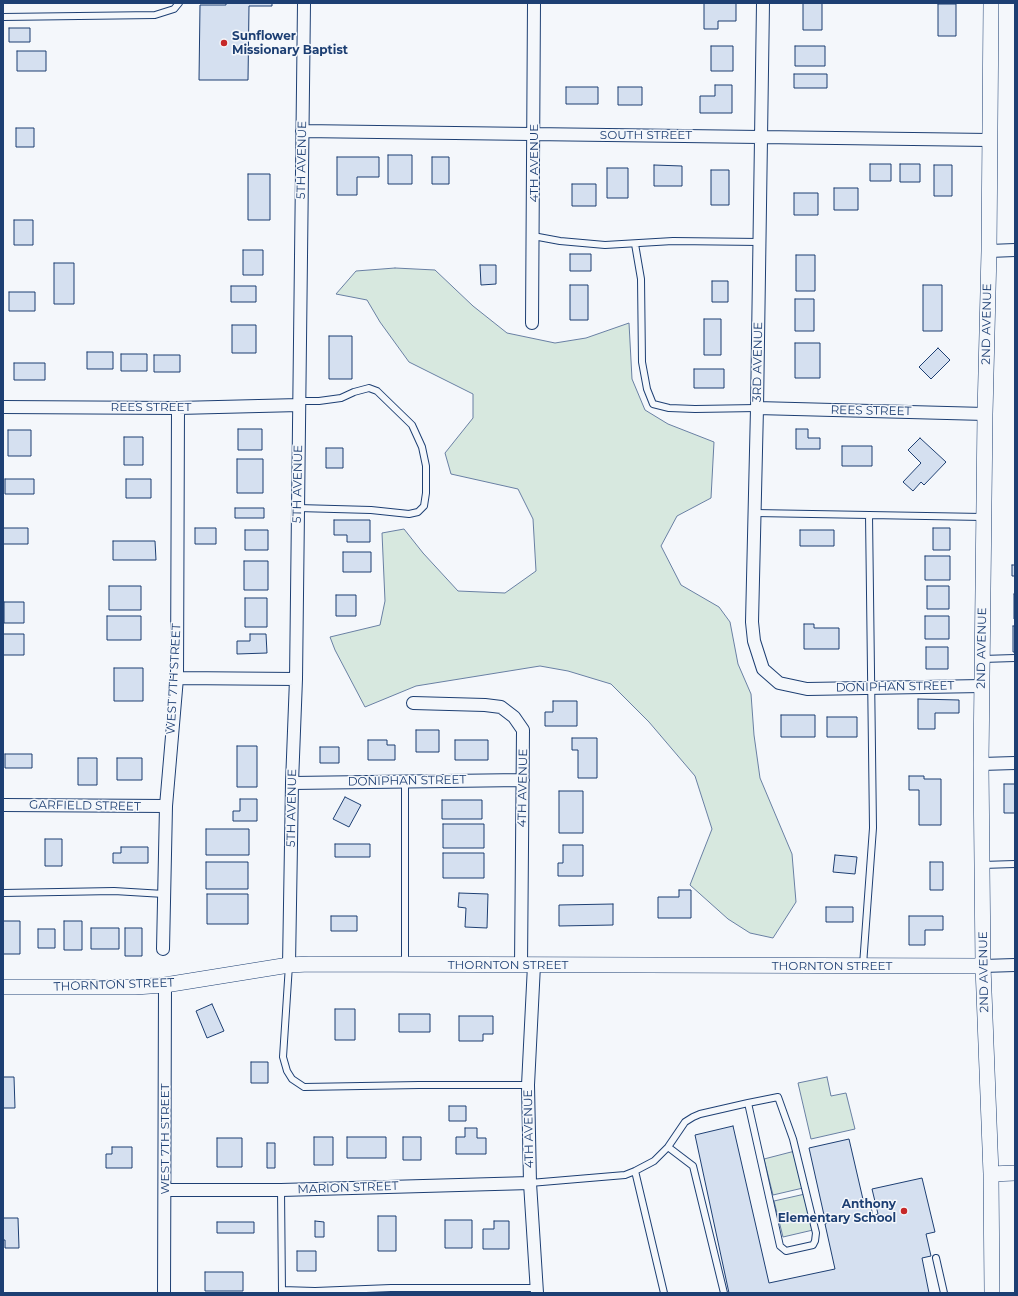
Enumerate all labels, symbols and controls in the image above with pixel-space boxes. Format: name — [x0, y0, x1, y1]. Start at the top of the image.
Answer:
place label: Sunflower Missionary Baptist — [232, 29, 348, 57]
marker: Sunflower Missionary Baptist — [219, 38, 229, 48]
street label: 5TH AVENUE — [294, 121, 310, 199]
street label: 4TH AVENUE — [527, 124, 541, 202]
street label: SOUTH STREET — [600, 128, 692, 142]
street label: 2ND AVENUE — [979, 283, 995, 365]
street label: 3RD AVENUE — [750, 322, 766, 402]
street label: REES STREET — [110, 400, 192, 414]
street label: REES STREET — [830, 403, 912, 419]
street label: 5TH AVENUE — [290, 445, 306, 523]
street label: 2ND AVENUE — [974, 607, 990, 689]
street label: WEST 7TH STREET — [164, 623, 184, 735]
street label: DONIPHAN STREET — [835, 679, 955, 695]
street label: 4TH AVENUE — [515, 748, 531, 828]
street label: 5TH AVENUE — [284, 769, 300, 847]
street label: DONIPHAN STREET — [347, 773, 467, 789]
street label: GARFIELD STREET — [29, 798, 141, 814]
street label: 2ND AVENUE — [976, 931, 992, 1013]
street label: THORNTON STREET — [448, 958, 568, 972]
street label: THORNTON STREET — [772, 959, 892, 973]
street label: THORNTON STREET — [53, 976, 175, 994]
street label: WEST 7TH STREET — [158, 1083, 172, 1195]
street label: 4TH AVENUE — [521, 1089, 537, 1169]
street label: MARION STREET — [297, 1179, 399, 1197]
place label: Anthony Elementary School — [778, 1197, 896, 1225]
marker: Anthony Elementary School — [899, 1206, 909, 1216]

